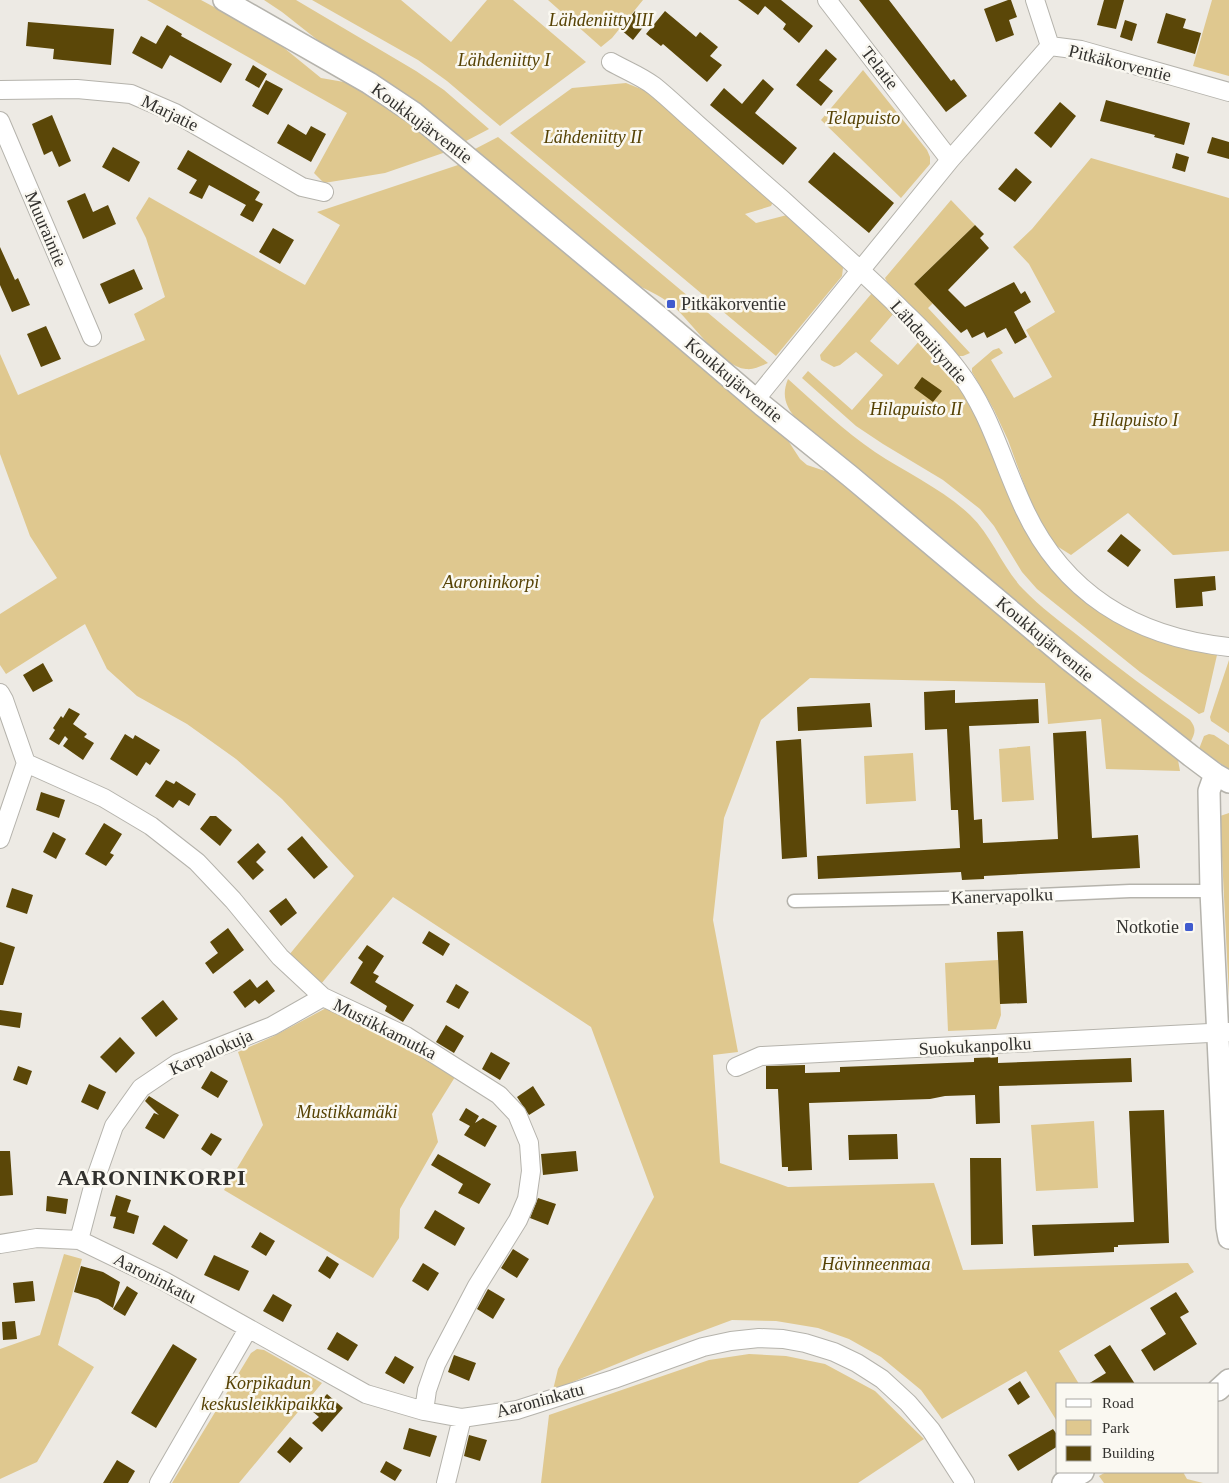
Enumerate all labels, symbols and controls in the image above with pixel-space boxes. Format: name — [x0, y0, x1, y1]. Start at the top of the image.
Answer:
park label: Lähdeniitty III — [548, 10, 654, 30]
street label: Pitkäkorventie — [1067, 41, 1173, 85]
street label: Telatie — [857, 43, 903, 93]
park label: Lähdeniitty I — [457, 50, 551, 70]
street label: Koukkujärventie — [368, 79, 476, 167]
street label: Marjatie — [138, 91, 202, 135]
park label: Telapuisto — [826, 108, 900, 128]
park label: Lähdeniitty II — [543, 127, 643, 147]
street label: Muuraintie — [21, 188, 71, 270]
place label: Pitkäkorventie — [681, 294, 786, 314]
street label: Lähdeniityntie — [886, 296, 972, 388]
marker: Pitkäkorventie — [665, 298, 677, 310]
street label: Koukkujärventie — [681, 333, 787, 427]
park label: Hilapuisto II — [869, 399, 963, 419]
park label: Hilapuisto I — [1091, 410, 1179, 430]
park label: Aaroninkorpi — [442, 572, 539, 592]
street label: Koukkujärventie — [992, 592, 1098, 686]
street label: Kanervapolku — [951, 884, 1053, 908]
place label: Notkotie — [1116, 917, 1179, 937]
marker: Notkotie — [1183, 921, 1195, 933]
street label: Mustikkamutka — [330, 994, 440, 1064]
street label: Karpalokuja — [166, 1025, 256, 1079]
street label: Suokukanpolku — [918, 1033, 1032, 1059]
park label: Mustikkamäki — [296, 1102, 397, 1122]
district label: AARONINKORPI — [57, 1165, 247, 1190]
street label: Aaroninkatu — [110, 1249, 200, 1307]
park label: Hävinneenmaa — [821, 1254, 930, 1274]
park label: Korpikadun keskusleikkipaikka — [201, 1373, 335, 1414]
street label: Aaroninkatu — [494, 1379, 586, 1421]
legend — [1056, 1383, 1219, 1473]
text: Road — [1102, 1395, 1134, 1411]
text: Park — [1102, 1420, 1130, 1436]
text: Building — [1102, 1445, 1155, 1461]

